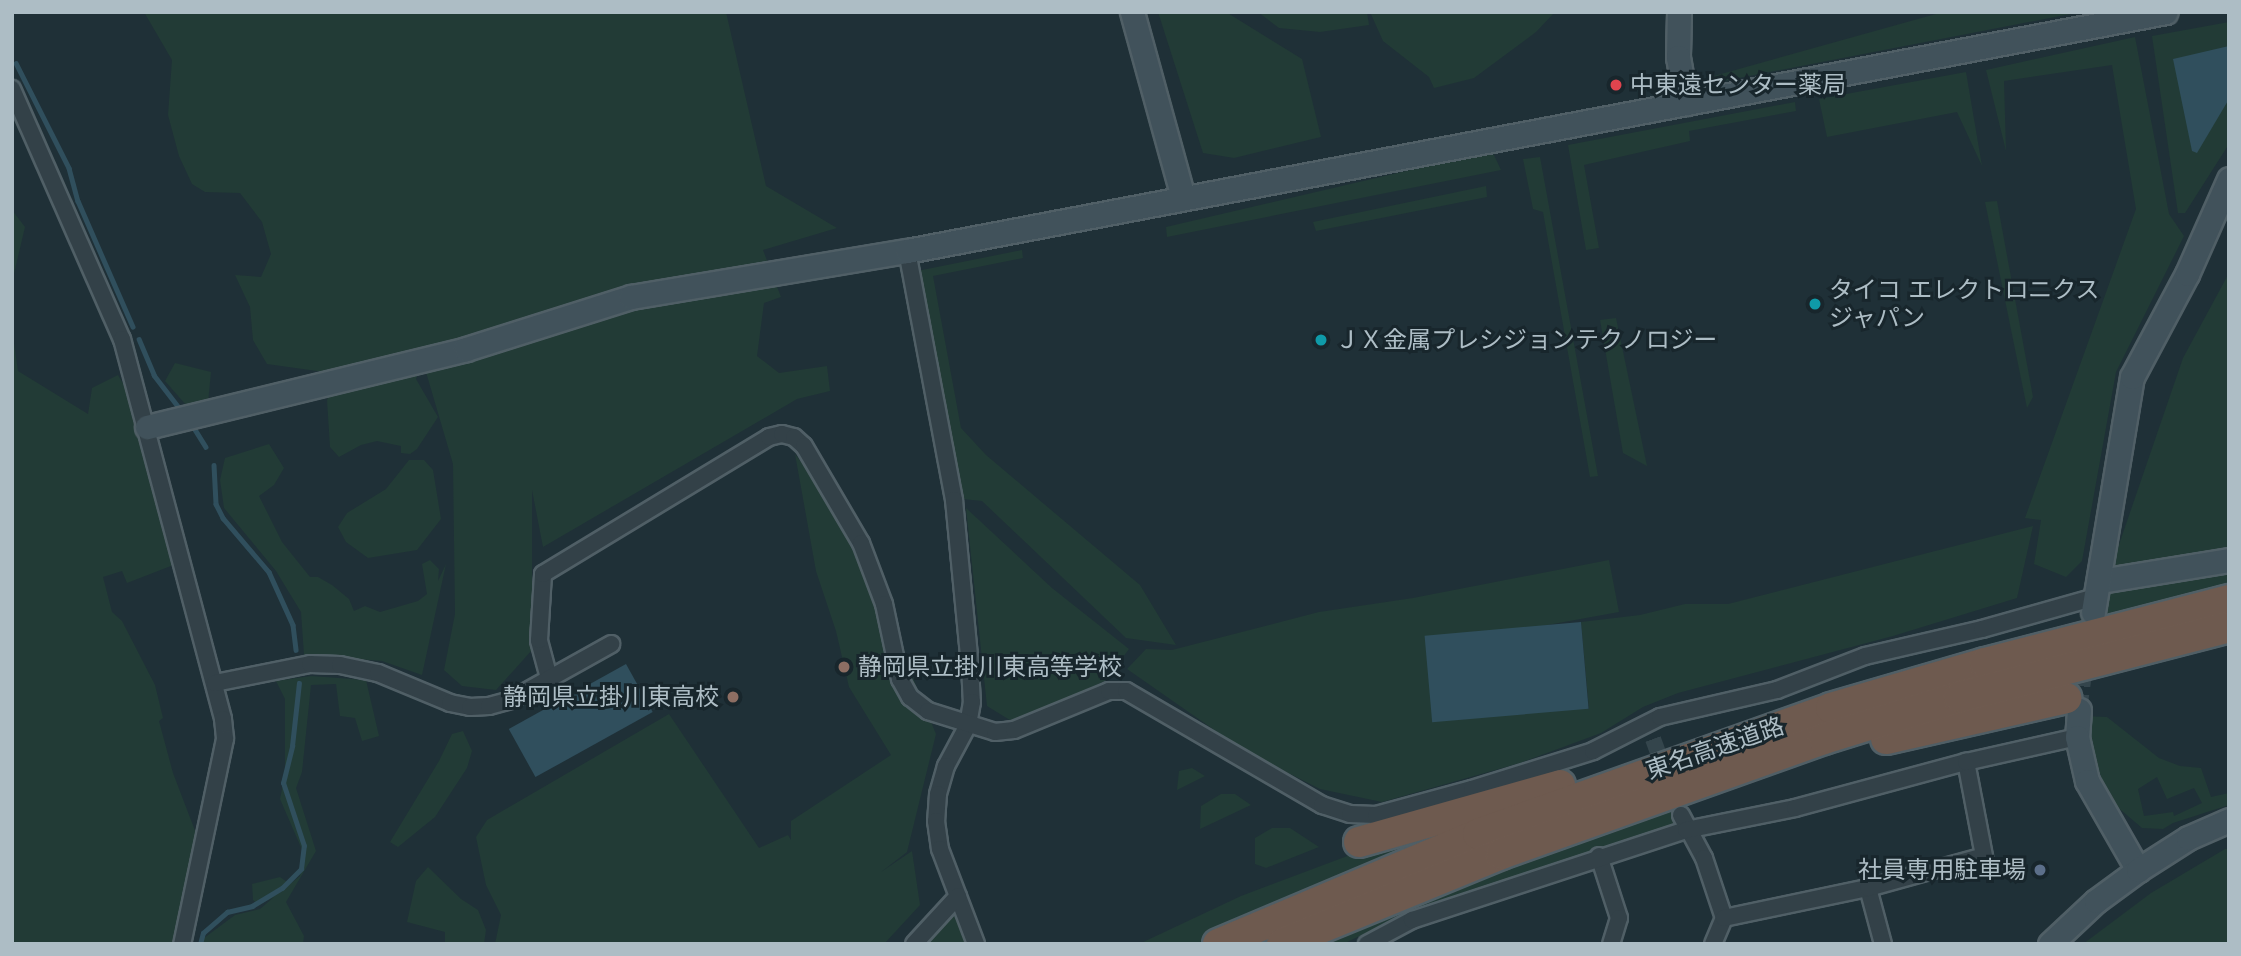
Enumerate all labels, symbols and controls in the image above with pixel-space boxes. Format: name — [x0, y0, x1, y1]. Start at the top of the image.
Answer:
place label: 中東遠センター薬局 — [1630, 71, 1846, 99]
marker: 中東遠センター薬局 — [1608, 77, 1624, 93]
place label: タイコ エレクトロニクス ジャパン — [1829, 276, 2100, 332]
marker: タイコ エレクトロニクス ジャパン — [1807, 296, 1823, 312]
place label: ＪＸ金属プレシジョンテクノロジー — [1335, 326, 1719, 354]
marker: ＪＸ金属プレシジョンテクノロジー — [1313, 332, 1329, 348]
place label: 静岡県立掛川東高等学校 — [858, 653, 1122, 681]
marker: 静岡県立掛川東高等学校 — [836, 659, 852, 675]
place label: 静岡県立掛川東高校 — [503, 683, 719, 711]
marker: 静岡県立掛川東高校 — [725, 689, 741, 705]
street label: 東名高速道路 — [1642, 711, 1788, 785]
place label: 社員専用駐車場 — [1858, 856, 2026, 884]
marker: 社員専用駐車場 — [2032, 862, 2048, 878]

